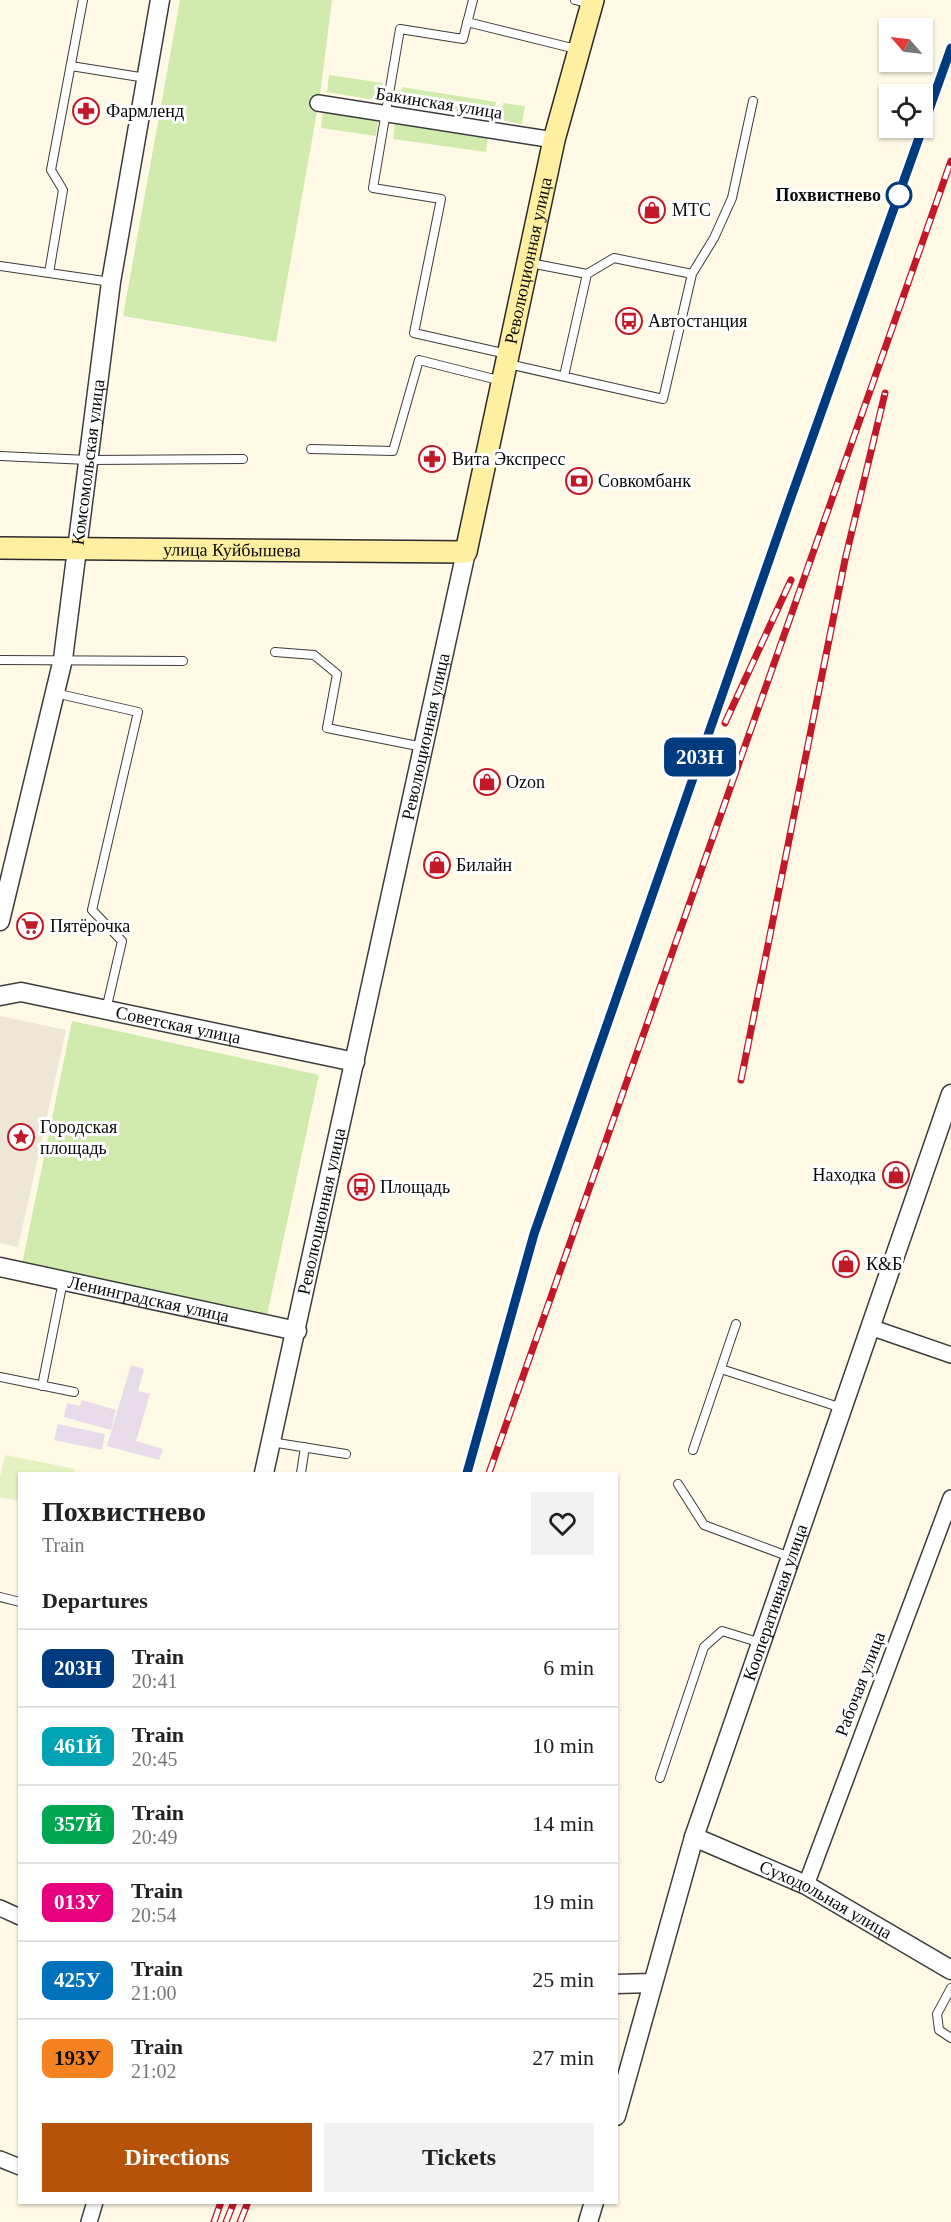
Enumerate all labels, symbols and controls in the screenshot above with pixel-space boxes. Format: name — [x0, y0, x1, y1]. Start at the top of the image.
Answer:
north arrow — [879, 18, 933, 72]
map controls — [879, 18, 933, 138]
street label: Бакинская улица — [374, 83, 504, 123]
button: locate — [879, 84, 933, 138]
pharmacy icon: Фармленд — [71, 96, 101, 126]
place label: Фармленд — [106, 101, 184, 121]
street label: Революционная улица — [501, 175, 556, 346]
marker: Похвистнево — [886, 182, 912, 208]
place label: Похвистнево — [776, 185, 881, 205]
shop icon: МТС — [637, 195, 667, 225]
place label: МТС — [672, 200, 711, 220]
bus stop icon: Автостанция — [614, 306, 644, 336]
place label: Автостанция — [648, 311, 747, 331]
street label: Комсомольская улица — [68, 378, 109, 546]
pharmacy icon: Вита Экспресс — [417, 444, 447, 474]
place label: Вита Экспресс — [452, 449, 565, 469]
bank icon: Совкомбанк — [564, 466, 594, 496]
place label: Совкомбанк — [598, 471, 691, 491]
street label: улица Куйбышева — [163, 539, 301, 561]
street label: Революционная улица — [398, 651, 454, 822]
line badge: 203Н — [658, 738, 742, 777]
text: 203Н — [676, 745, 724, 769]
shop icon: Ozon — [472, 767, 502, 797]
place label: Ozon — [506, 772, 545, 792]
shop icon: Билайн — [422, 850, 452, 880]
place label: Билайн — [456, 855, 513, 875]
supermarket icon: Пятёрочка — [15, 911, 45, 941]
place label: Пятёрочка — [50, 916, 130, 936]
street label: Советская улица — [114, 1002, 243, 1048]
place label: Городская площадь — [40, 1117, 117, 1158]
place icon: Городская площадь — [6, 1122, 36, 1152]
street label: Революционная улица — [293, 1126, 349, 1296]
shop icon: Находка — [881, 1160, 911, 1190]
place label: Находка — [813, 1165, 876, 1185]
bus stop icon: Площадь — [346, 1172, 376, 1202]
place label: Площадь — [380, 1177, 450, 1197]
shop icon: К&Б — [831, 1249, 861, 1279]
place label: К&Б — [866, 1254, 902, 1274]
street label: Ленинградская улица — [66, 1272, 231, 1326]
button: heart — [531, 1492, 594, 1555]
text: Похвистнево — [42, 1496, 206, 1527]
street label: Кооперативная улица — [739, 1521, 811, 1683]
text: Train — [42, 1534, 85, 1556]
text: Departures — [42, 1588, 148, 1613]
street label: Рабочая улица — [831, 1629, 889, 1739]
text: Train — [132, 1644, 184, 1669]
text: 6 min — [543, 1655, 594, 1680]
text: 203Н — [54, 1656, 102, 1680]
text: 20:41 — [132, 1670, 177, 1692]
text: Train — [132, 1722, 184, 1747]
text: 10 min — [532, 1733, 594, 1758]
text: 461Й — [54, 1734, 102, 1758]
text: 20:45 — [132, 1748, 177, 1770]
text: Train — [132, 1800, 184, 1825]
text: 14 min — [532, 1811, 594, 1836]
text: 357Й — [54, 1812, 102, 1836]
text: 20:49 — [132, 1826, 177, 1848]
street label: Суходольная улица — [757, 1856, 895, 1943]
text: Train — [131, 1878, 183, 1903]
text: 19 min — [532, 1889, 594, 1914]
text: 013У — [54, 1890, 101, 1914]
text: 20:54 — [131, 1904, 176, 1926]
text: Train — [131, 1956, 183, 1981]
text: 25 min — [532, 1967, 594, 1992]
text: 425У — [54, 1968, 101, 1992]
text: 21:00 — [131, 1982, 176, 2004]
text: Train — [131, 2034, 183, 2059]
text: 27 min — [532, 2045, 594, 2070]
text: 193У — [54, 2046, 101, 2070]
text: 21:02 — [131, 2060, 176, 2082]
button: Directions — [42, 2123, 312, 2192]
button: Tickets — [324, 2123, 594, 2192]

